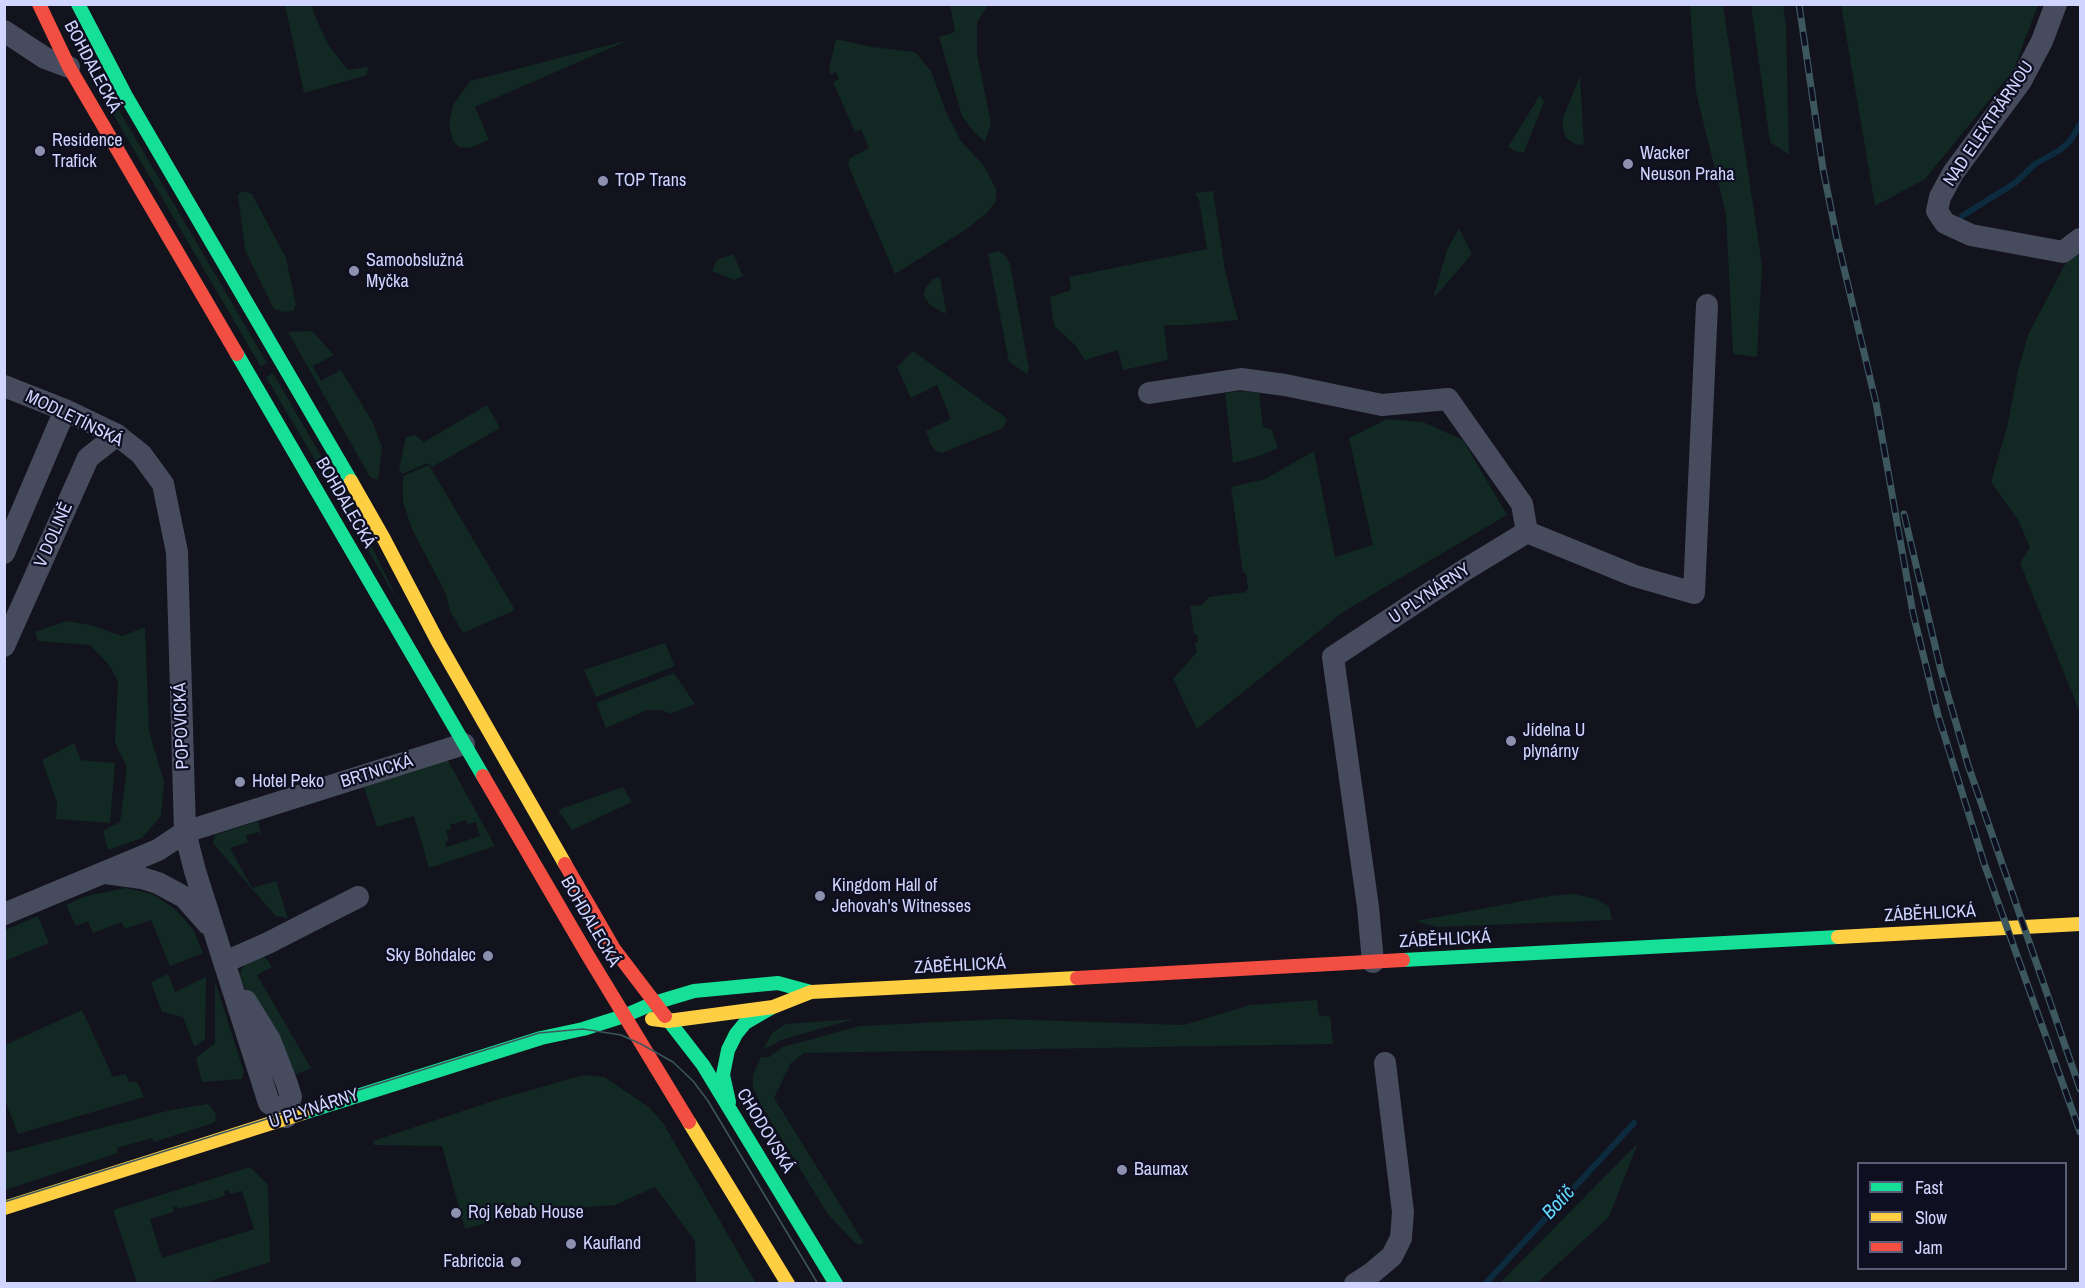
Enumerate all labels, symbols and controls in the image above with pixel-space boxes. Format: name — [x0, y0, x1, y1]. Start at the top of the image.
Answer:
street label: BOHDALECKÁ — [59, 17, 125, 117]
street label: NAD ELEKTRÁRNOU — [1939, 57, 2039, 191]
place label: Residence Trafick — [52, 130, 123, 172]
place label: Wacker Neuson Praha — [1640, 143, 1734, 186]
marker: Residence Trafick — [33, 144, 47, 158]
marker: Wacker Neuson Praha — [1621, 157, 1635, 171]
place label: TOP Trans — [615, 170, 686, 192]
marker: TOP Trans — [596, 174, 610, 188]
place label: Samoobslužná Myčka — [366, 250, 464, 292]
marker: Samoobslužná Myčka — [347, 264, 361, 278]
street label: MODLETÍNSKÁ — [22, 386, 126, 452]
street label: BOHDALECKÁ — [310, 454, 380, 552]
street label: V DOLINĚ — [30, 499, 78, 571]
street label: U PLYNÁRNY — [1385, 559, 1475, 629]
street label: POPOVICKÁ — [170, 682, 194, 770]
place label: Jídelna U plynárny — [1523, 720, 1585, 762]
marker: Jídelna U plynárny — [1504, 734, 1518, 748]
street label: BRTNICKÁ — [338, 751, 416, 793]
place label: Hotel Peko — [252, 771, 324, 793]
marker: Hotel Peko — [233, 775, 247, 789]
street label: BOHDALECKÁ — [555, 873, 625, 971]
place label: Kingdom Hall of Jehovah's Witnesses — [832, 875, 971, 918]
marker: Kingdom Hall of Jehovah's Witnesses — [813, 889, 827, 903]
street label: ZÁBĚHLICKÁ — [1884, 901, 1976, 927]
street label: ZÁBĚHLICKÁ — [1399, 927, 1491, 953]
place label: Sky Bohdalec — [386, 945, 476, 967]
marker: Sky Bohdalec — [481, 949, 495, 963]
street label: ZÁBĚHLICKÁ — [914, 953, 1006, 979]
street label: U PLYNÁRNY — [266, 1084, 362, 1134]
street label: CHODOVSKÁ — [731, 1085, 799, 1177]
place label: Baumax — [1134, 1159, 1188, 1181]
legend — [1857, 1162, 2067, 1270]
marker: Baumax — [1115, 1163, 1129, 1177]
text: Fast — [1915, 1175, 1943, 1200]
water label: Botič — [1537, 1181, 1581, 1225]
place label: Roj Kebab House — [468, 1202, 584, 1224]
text: Slow — [1915, 1205, 1947, 1230]
marker: Roj Kebab House — [449, 1206, 463, 1220]
place label: Kaufland — [583, 1233, 641, 1255]
text: Jam — [1915, 1235, 1943, 1260]
marker: Kaufland — [564, 1237, 578, 1251]
place label: Fabriccia — [443, 1251, 504, 1273]
marker: Fabriccia — [509, 1255, 523, 1269]

